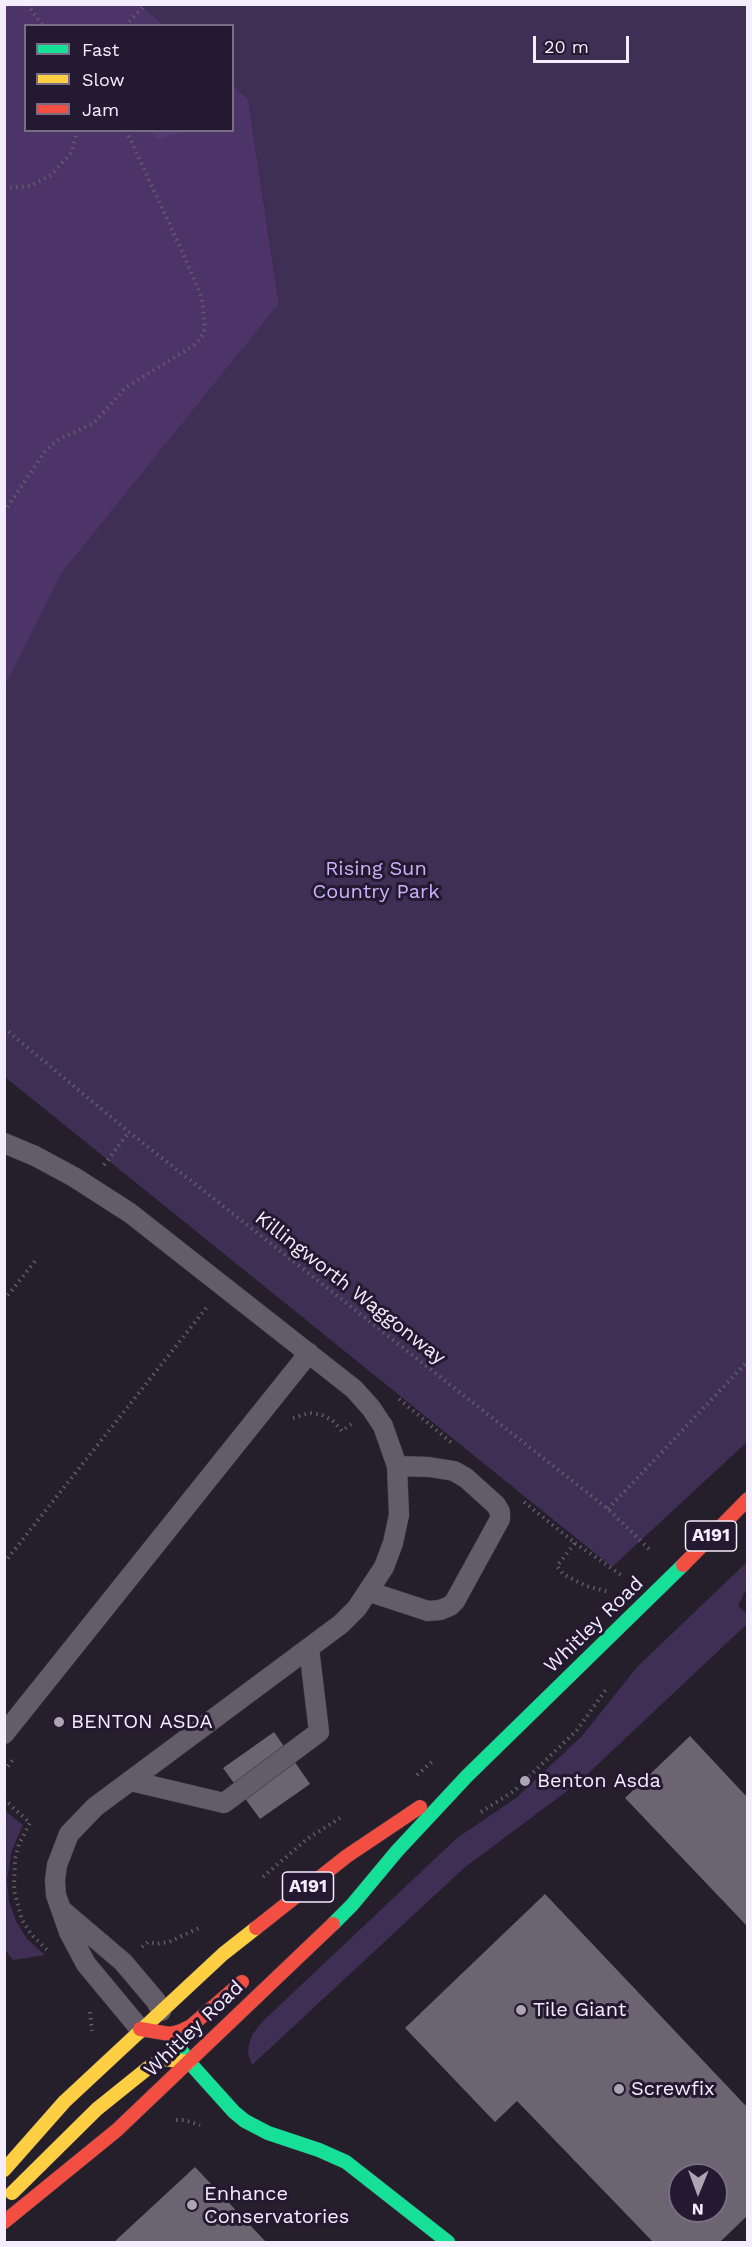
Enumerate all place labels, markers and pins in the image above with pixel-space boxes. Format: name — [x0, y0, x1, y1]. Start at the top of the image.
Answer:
place label: BENTON ASDA — [71, 1710, 213, 1734]
marker: BENTON ASDA — [52, 1715, 66, 1729]
place label: Benton Asda — [537, 1769, 661, 1793]
marker: Benton Asda — [518, 1774, 532, 1788]
place label: Tile Giant — [533, 1998, 626, 2022]
marker: Tile Giant — [514, 2003, 528, 2017]
place label: Screwfix — [631, 2077, 715, 2101]
marker: Screwfix — [612, 2082, 626, 2096]
place label: Enhance Conservatories — [204, 2182, 349, 2229]
marker: Enhance Conservatories — [185, 2198, 199, 2212]

